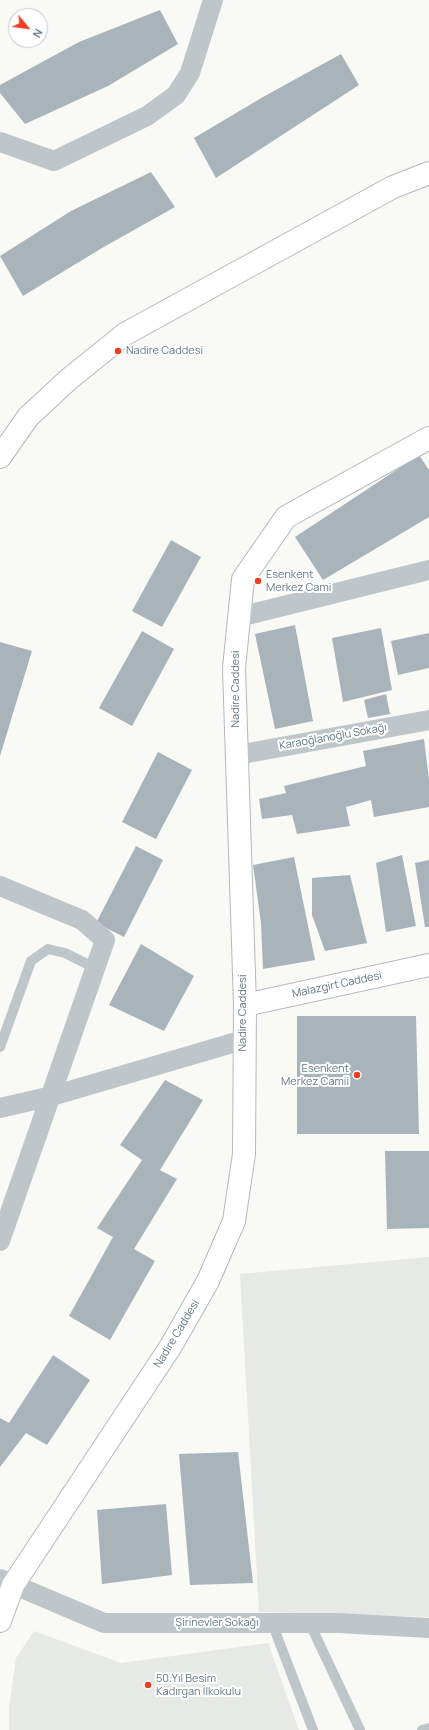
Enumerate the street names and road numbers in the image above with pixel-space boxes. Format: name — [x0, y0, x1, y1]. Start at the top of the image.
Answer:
street label: Nadire Caddesi — [229, 651, 243, 727]
street label: Karaoğlanoğlu Sokağı — [278, 721, 388, 753]
street label: Malazgirt Caddesi — [291, 969, 383, 1001]
street label: Nadire Caddesi — [236, 975, 250, 1051]
street label: Nadire Caddesi — [152, 1298, 202, 1370]
street label: Şirinevler Sokağı — [175, 1616, 259, 1630]

